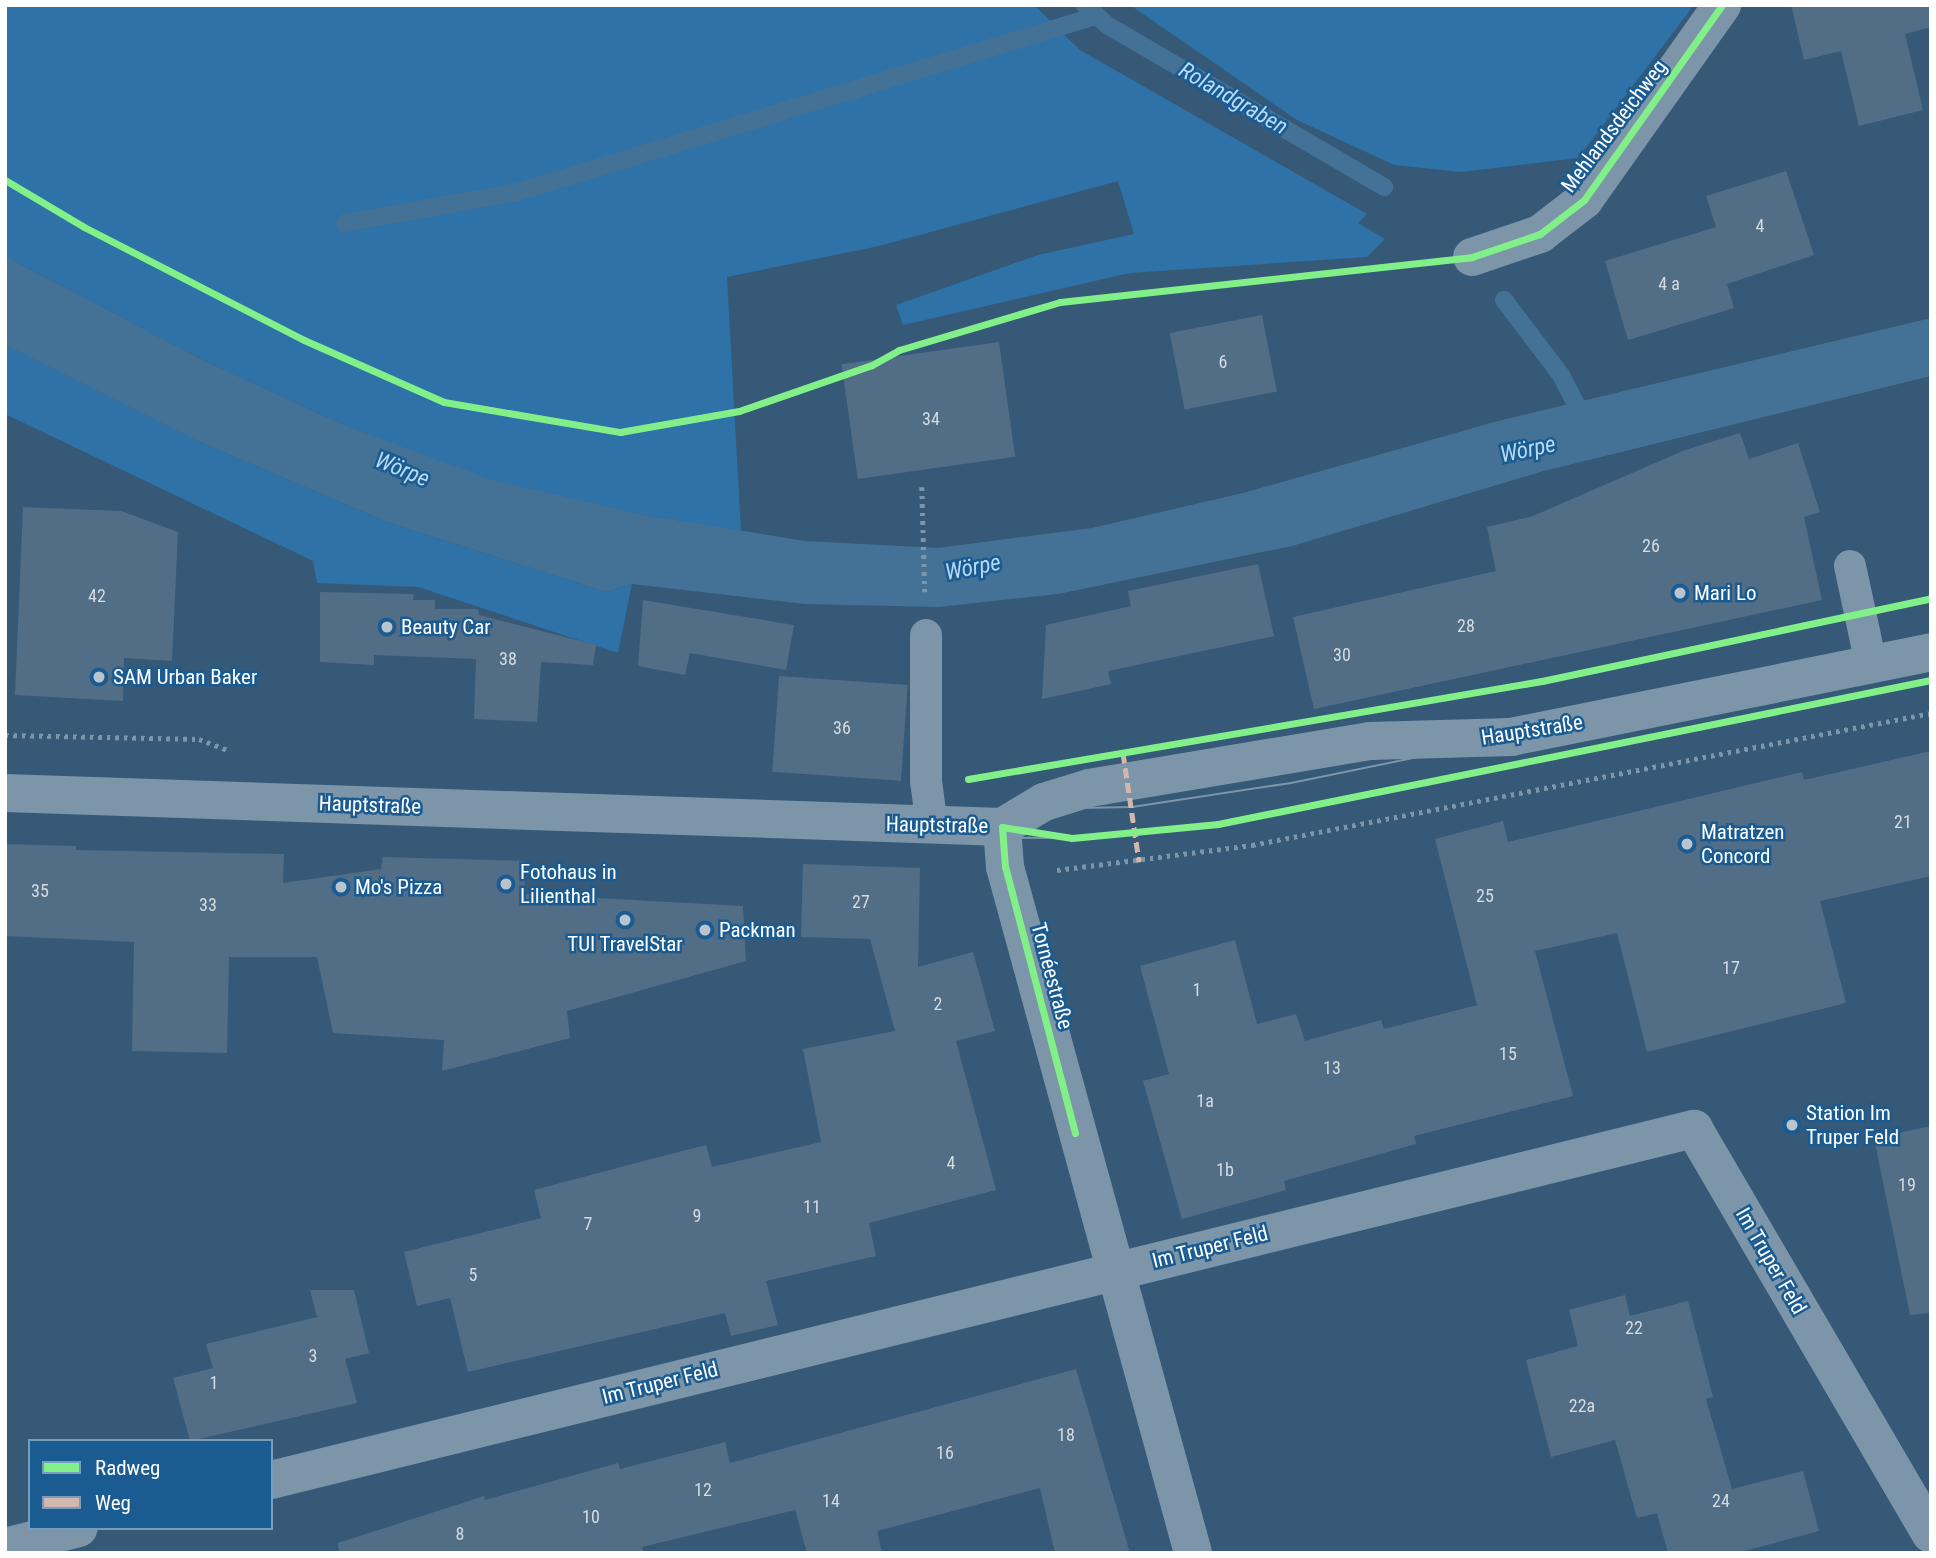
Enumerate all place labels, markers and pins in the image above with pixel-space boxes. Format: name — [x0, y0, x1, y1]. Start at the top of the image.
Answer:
place label: Mari Lo — [1694, 580, 1756, 606]
marker: Mari Lo — [1672, 585, 1688, 601]
place label: Beauty Car — [401, 614, 491, 640]
marker: Beauty Car — [379, 619, 395, 635]
place label: SAM Urban Baker — [113, 664, 257, 690]
marker: SAM Urban Baker — [91, 669, 107, 685]
place label: Matratzen Concord — [1701, 819, 1784, 869]
marker: Matratzen Concord — [1679, 836, 1695, 852]
place label: Fotohaus in Lilienthal — [520, 859, 617, 909]
place label: Mo's Pizza — [355, 874, 442, 900]
marker: Fotohaus in Lilienthal — [498, 876, 514, 892]
marker: Mo's Pizza — [333, 879, 349, 895]
marker: TUI TravelStar — [617, 912, 633, 928]
place label: Packman — [719, 917, 796, 943]
marker: Packman — [697, 922, 713, 938]
place label: TUI TravelStar — [567, 931, 683, 957]
place label: Station Im Truper Feld — [1806, 1100, 1899, 1150]
marker: Station Im Truper Feld — [1784, 1117, 1800, 1133]

